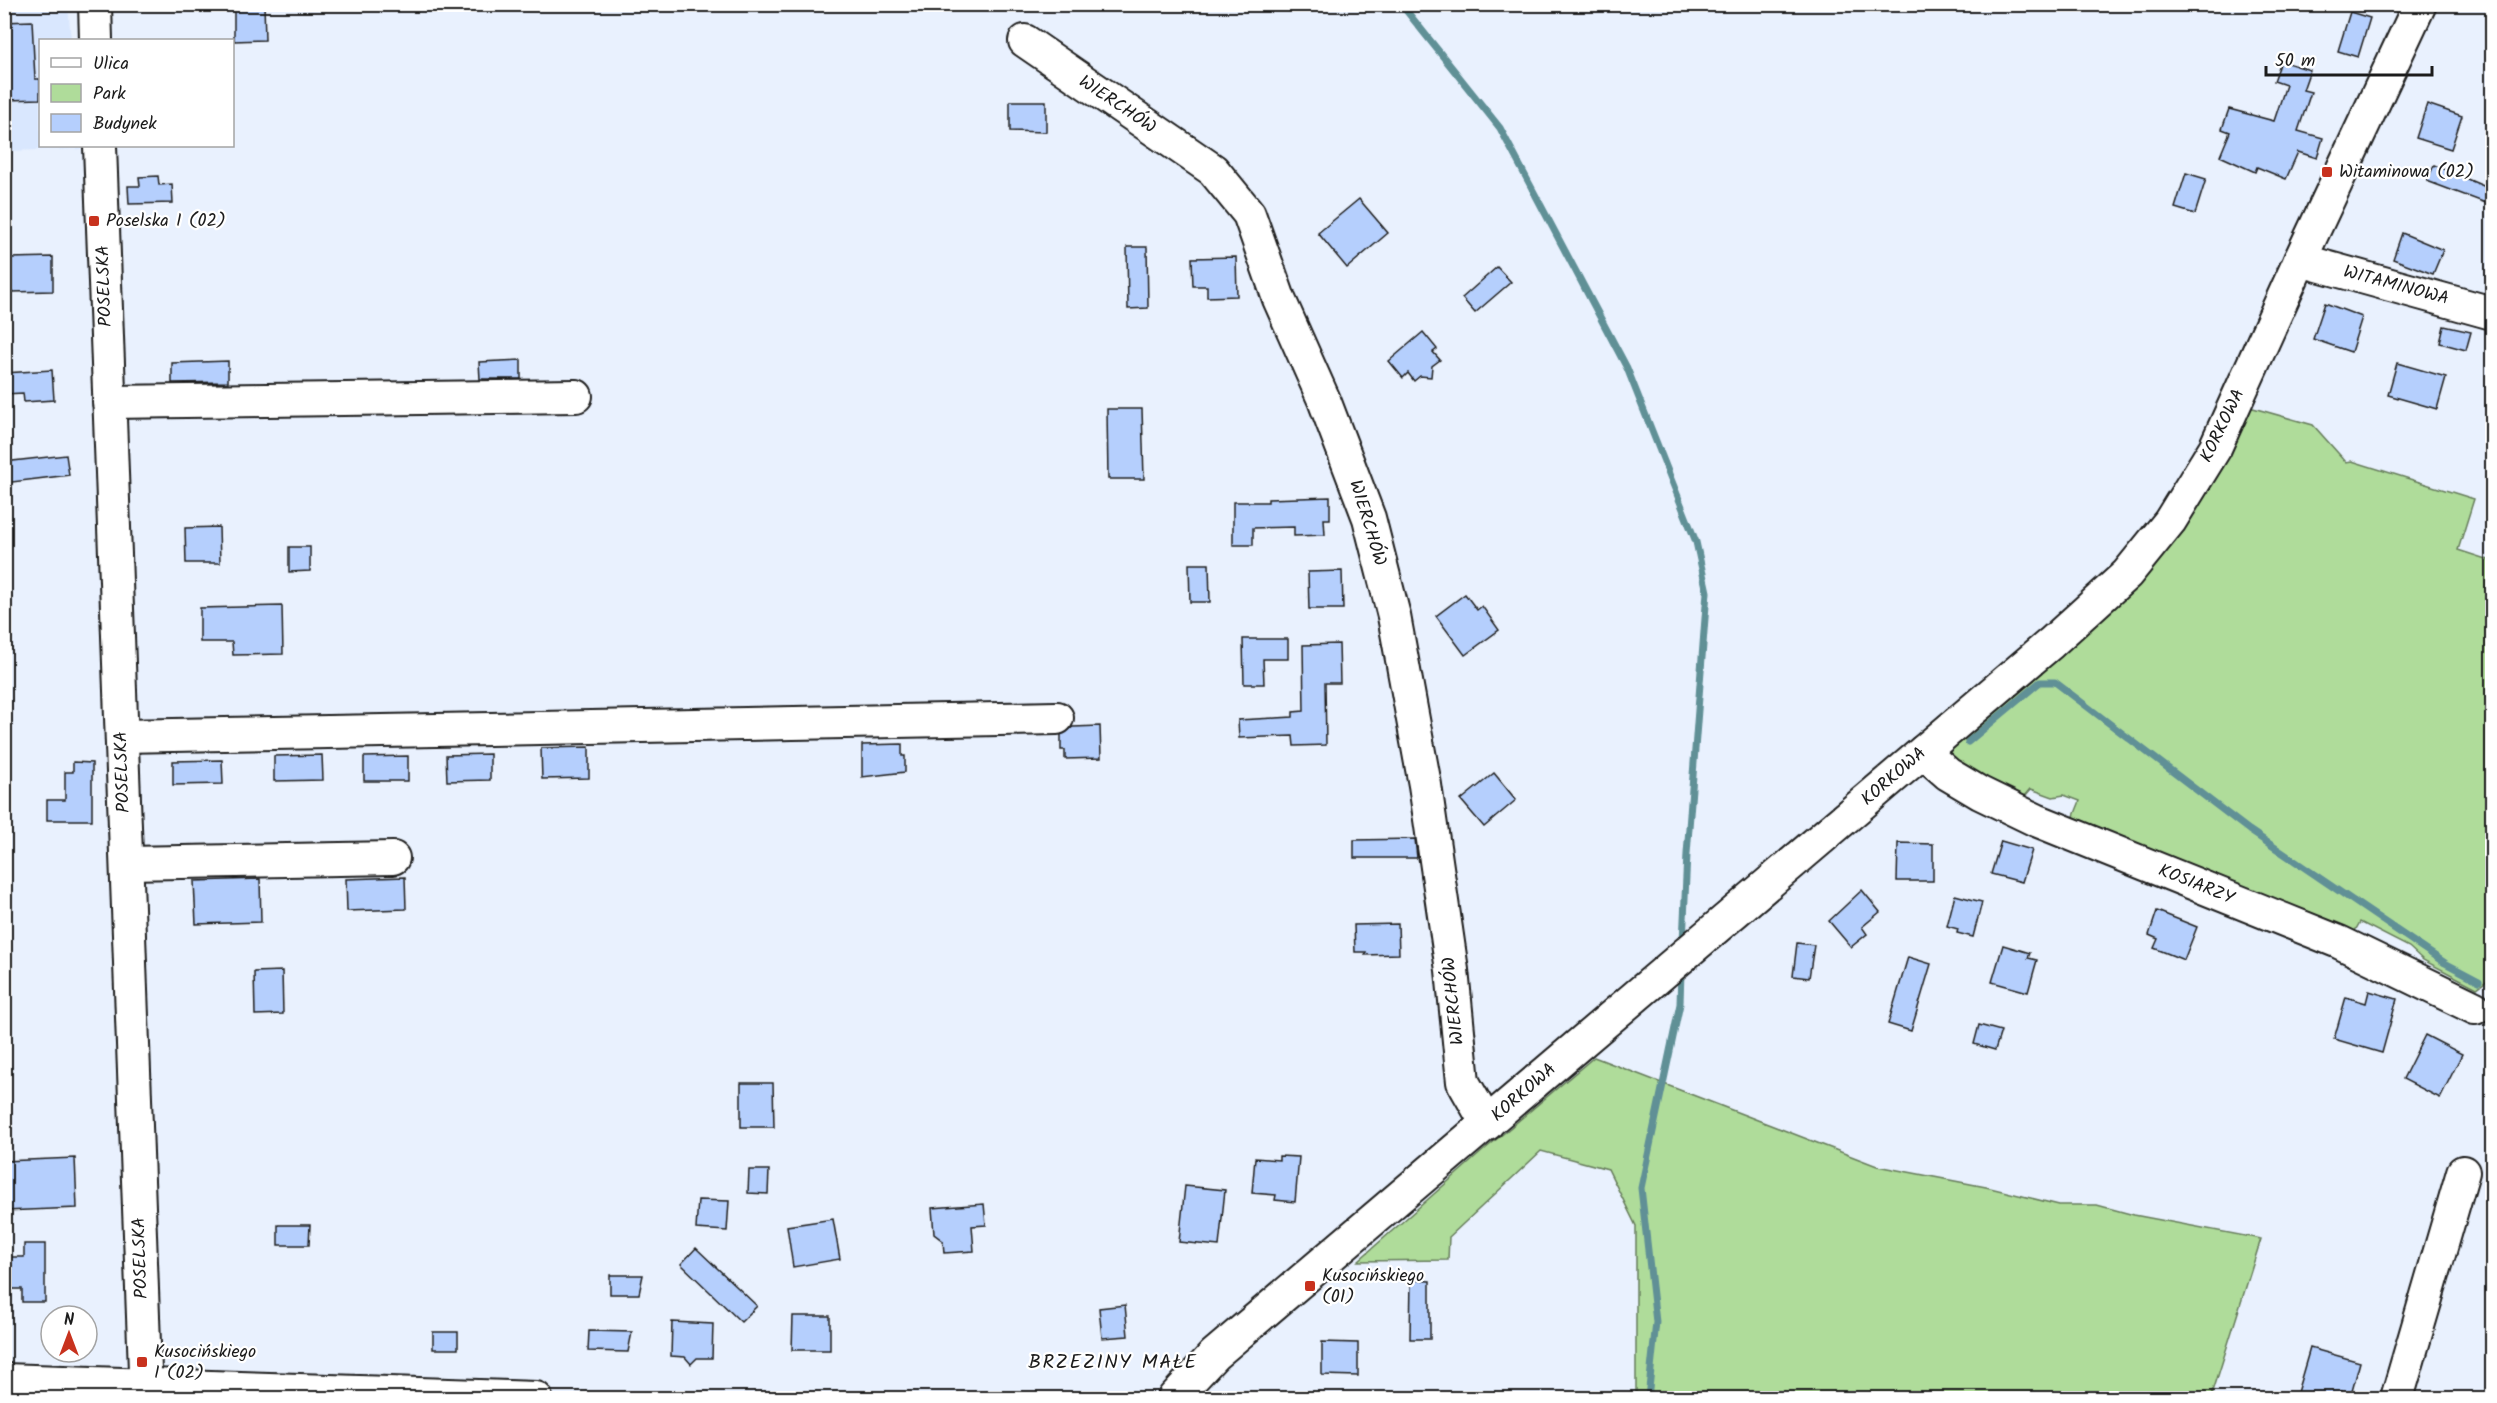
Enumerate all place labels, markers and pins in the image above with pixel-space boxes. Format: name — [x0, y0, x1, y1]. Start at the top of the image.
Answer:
place label: Witaminowa (02) — [2339, 158, 2474, 187]
marker: Witaminowa (02) — [2320, 165, 2334, 179]
place label: Poselska I (02) — [106, 207, 226, 236]
marker: Poselska I (02) — [87, 214, 101, 228]
place label: Kusocińskiego (01) — [1322, 1262, 1424, 1312]
marker: Kusocińskiego (01) — [1303, 1279, 1317, 1293]
place label: Kusocińskiego I (02) — [154, 1338, 256, 1388]
marker: Kusocińskiego I (02) — [135, 1355, 149, 1369]

